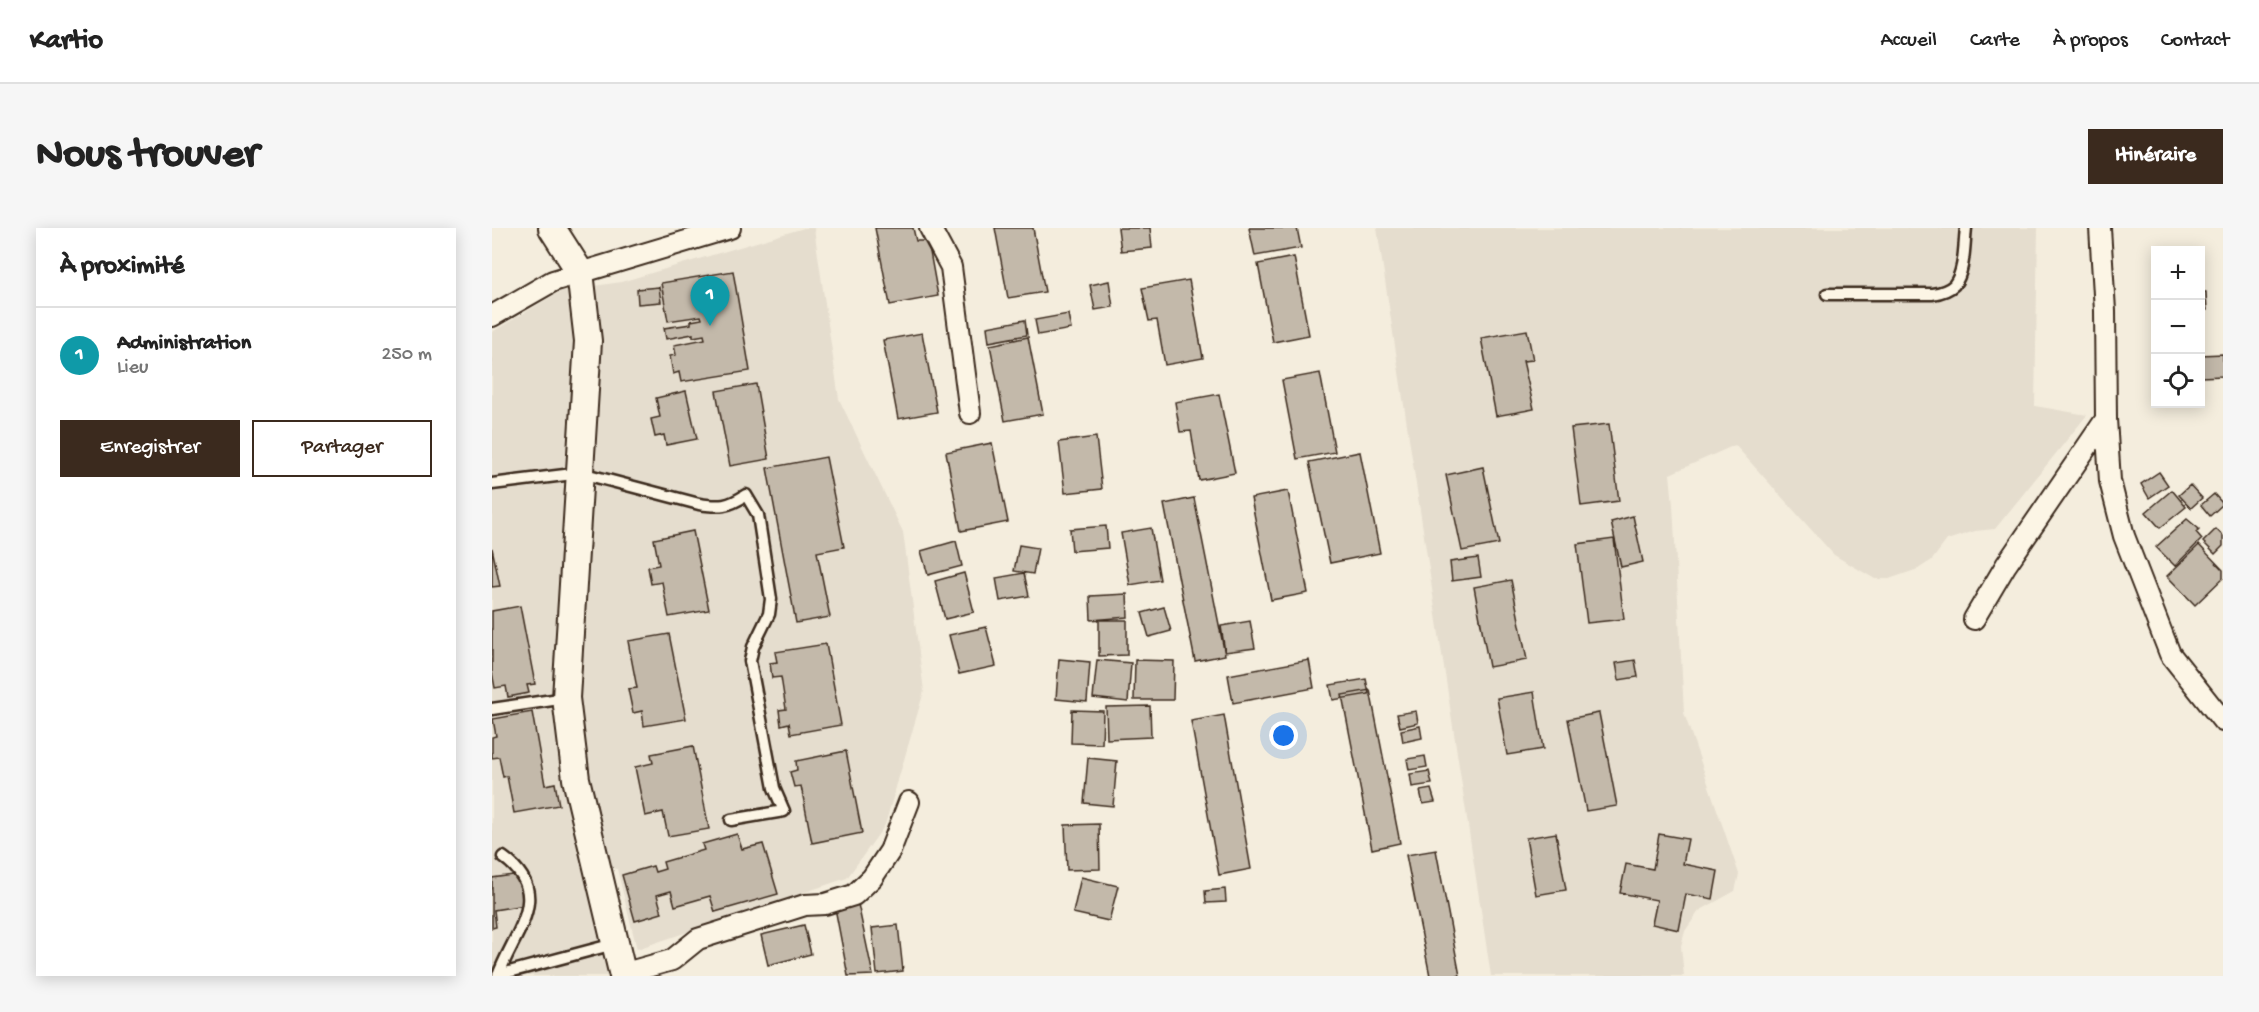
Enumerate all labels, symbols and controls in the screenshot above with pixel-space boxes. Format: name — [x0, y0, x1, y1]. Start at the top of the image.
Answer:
text: Kartio — [30, 25, 103, 58]
text: Accueil — [1880, 29, 1937, 54]
text: Carte — [1970, 29, 2020, 54]
text: À propos — [2053, 29, 2128, 54]
text: Contact — [2161, 29, 2229, 54]
button: Itinéraire — [2088, 129, 2223, 184]
text: Nous trouver — [36, 132, 259, 181]
map controls — [2151, 246, 2205, 408]
button: + — [2151, 246, 2205, 300]
text: À proximité — [60, 252, 184, 283]
pin: 1 — [690, 276, 730, 326]
button: − — [2151, 300, 2205, 354]
text: Administration — [117, 331, 251, 357]
text: 1 — [75, 344, 84, 367]
text: 250 m — [381, 344, 432, 367]
button: locate — [2151, 354, 2205, 408]
text: Lieu — [117, 357, 148, 380]
button: Enregistrer — [60, 420, 240, 477]
button: Partager — [252, 420, 432, 477]
your location — [1269, 721, 1298, 750]

